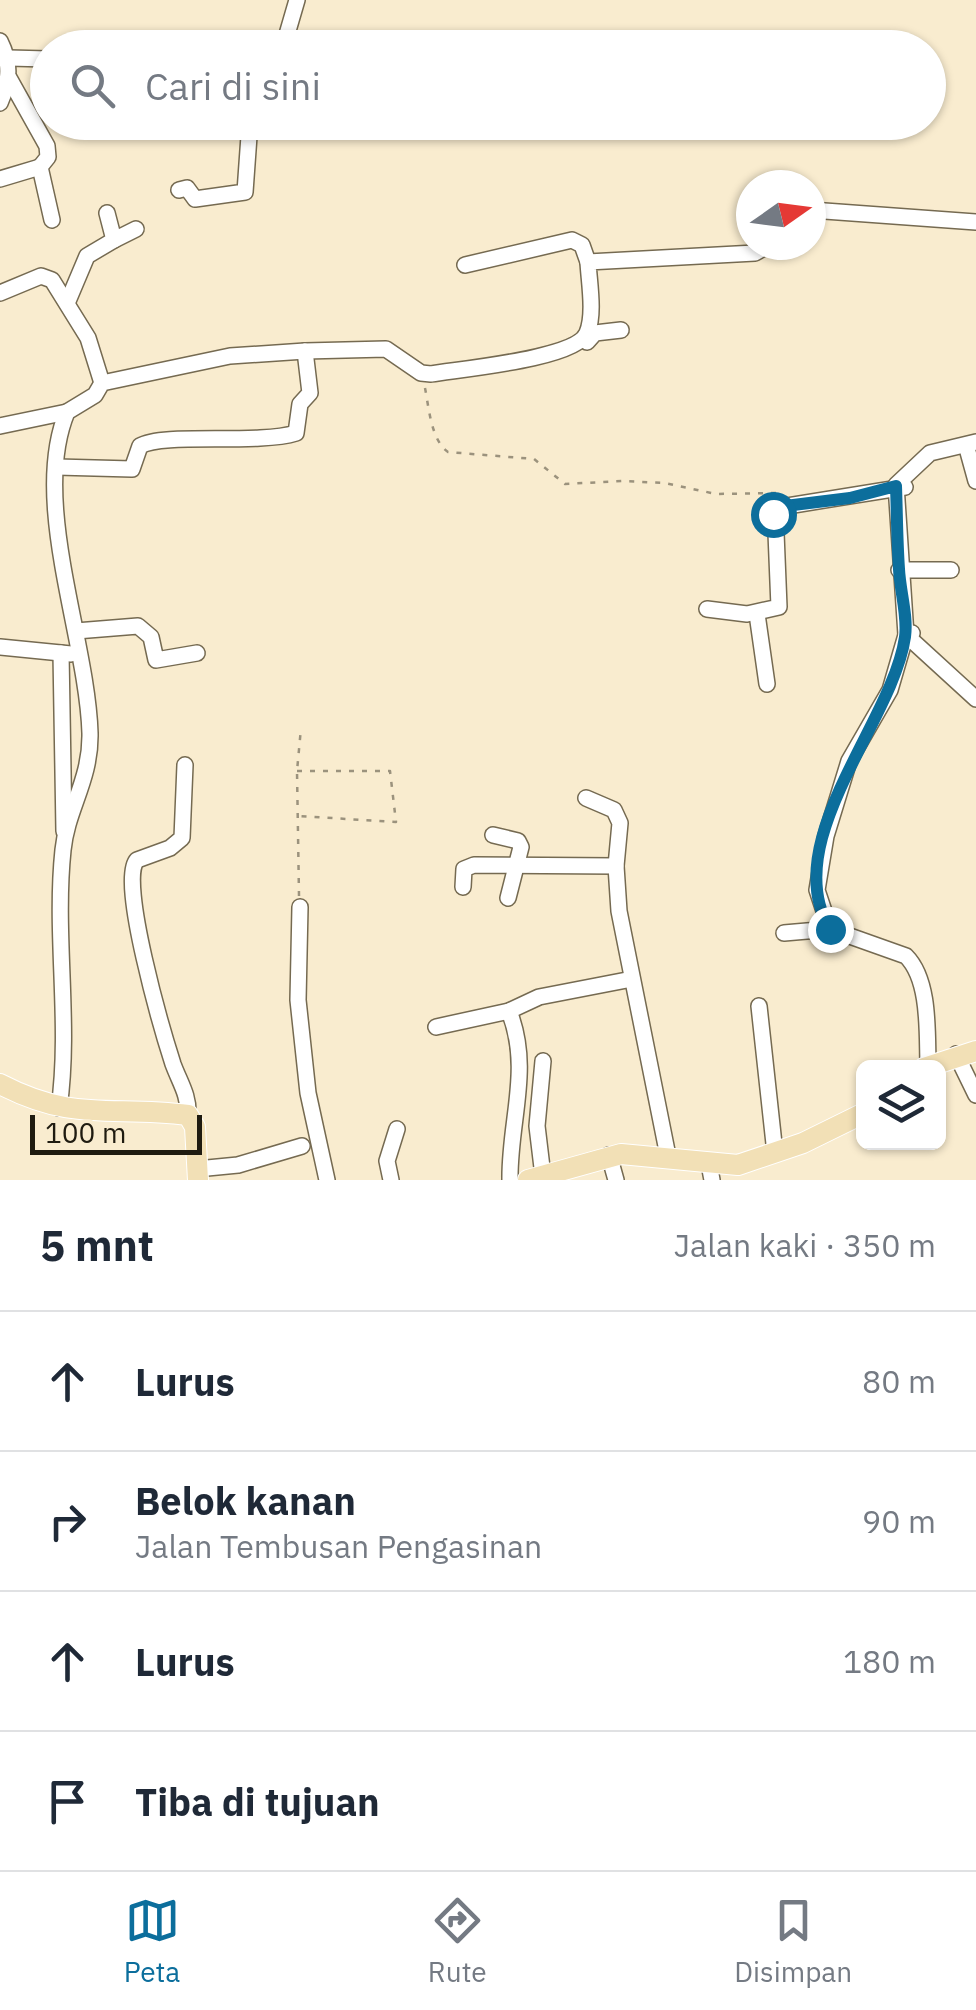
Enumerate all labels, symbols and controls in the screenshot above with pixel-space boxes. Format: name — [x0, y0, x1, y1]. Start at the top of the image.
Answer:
search box — [30, 30, 946, 140]
icon: search — [65, 58, 120, 113]
text: Cari di sini — [145, 61, 321, 110]
north arrow — [736, 170, 826, 260]
route start — [751, 492, 797, 538]
route end — [808, 907, 854, 953]
map controls — [856, 1060, 946, 1150]
button: layers — [856, 1060, 946, 1150]
scale bar — [30, 1110, 202, 1154]
text: 100 m — [45, 1114, 126, 1151]
text: 5 mnt — [40, 1218, 154, 1273]
text: Jalan kaki · 350 m — [674, 1224, 936, 1266]
icon: ahead — [40, 1354, 95, 1409]
text: Lurus — [135, 1357, 235, 1406]
text: 80 m — [862, 1360, 936, 1402]
text: Belok kanan — [135, 1476, 356, 1525]
icon: right — [40, 1494, 95, 1549]
text: 90 m — [862, 1500, 936, 1542]
text: Jalan Tembusan Pengasinan — [135, 1525, 542, 1567]
icon: ahead — [40, 1634, 95, 1689]
text: Lurus — [135, 1637, 235, 1686]
text: 180 m — [843, 1640, 936, 1682]
icon: arrive — [40, 1774, 95, 1829]
text: Tiba di tujuan — [135, 1777, 380, 1826]
tab: Peta — [124, 1893, 180, 1990]
tab: Rute — [428, 1893, 487, 1990]
tab: Disimpan — [734, 1893, 852, 1990]

